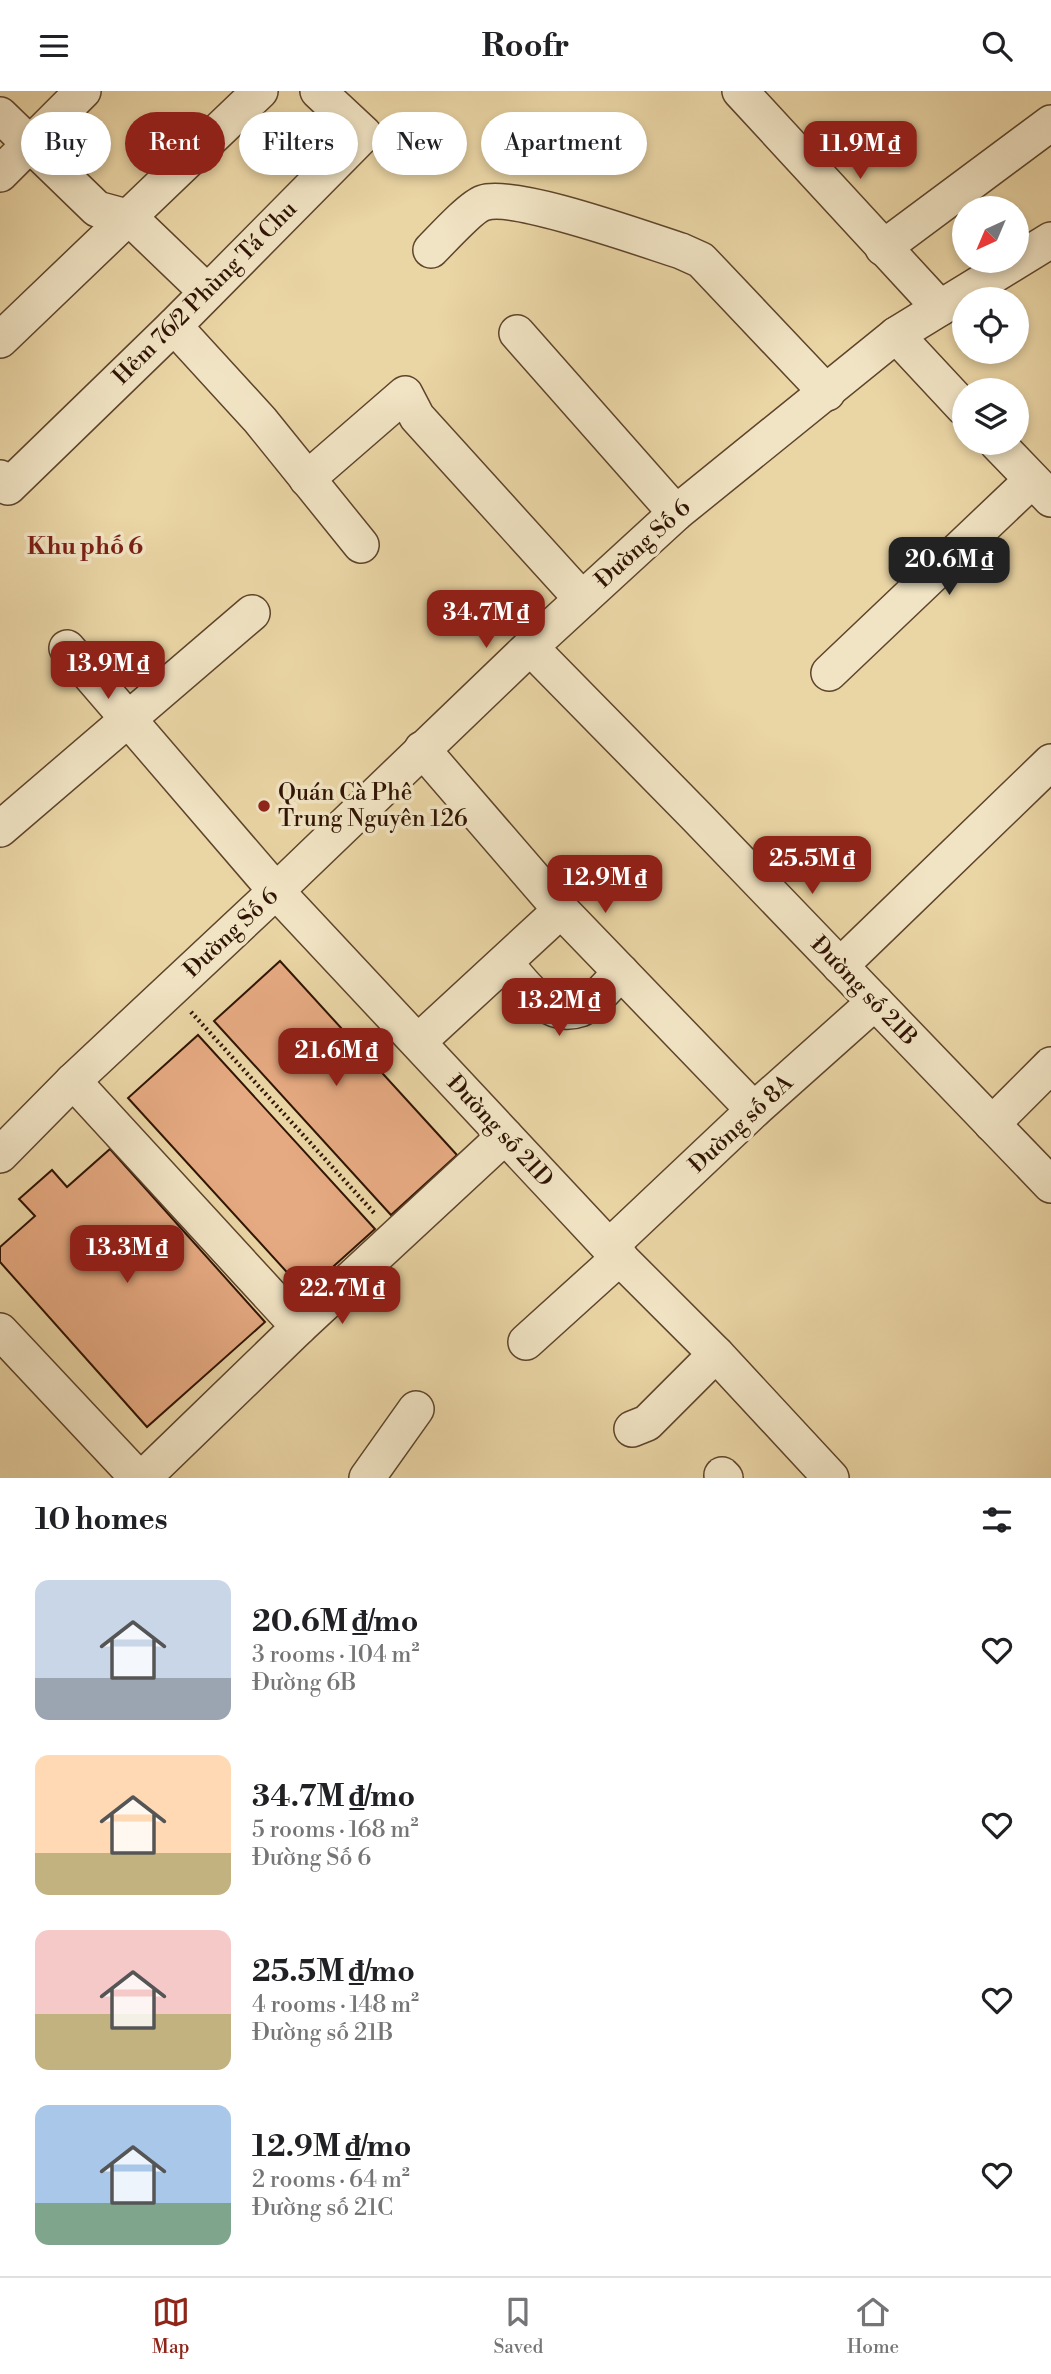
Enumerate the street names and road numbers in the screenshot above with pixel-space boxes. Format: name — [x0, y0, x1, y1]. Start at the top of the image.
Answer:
street label: Hẻm 76/2 Phùng Tá Chu — [107, 195, 303, 391]
street label: Đường Số 6 — [589, 494, 697, 594]
street label: Đường Số 6 — [178, 882, 284, 984]
street label: Đường số 21B — [805, 930, 923, 1052]
street label: Đường số 8A — [683, 1068, 800, 1179]
street label: Đường số 21D — [441, 1069, 559, 1193]

